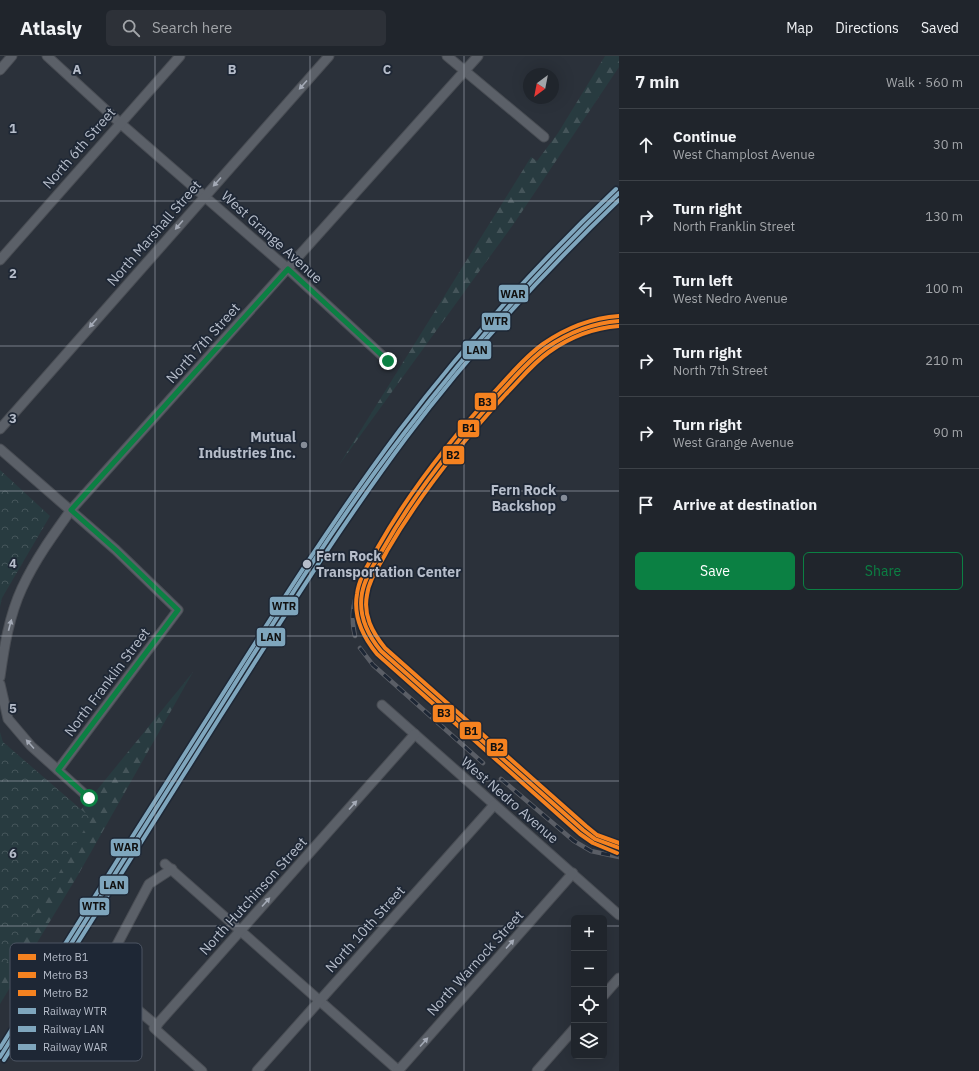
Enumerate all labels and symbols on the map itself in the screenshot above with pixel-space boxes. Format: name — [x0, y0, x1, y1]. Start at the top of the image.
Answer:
text: A — [73, 61, 82, 78]
text: B — [228, 61, 237, 78]
text: C — [383, 61, 392, 78]
north arrow — [523, 68, 559, 104]
one-way arrow — [299, 80, 308, 90]
street label: North 6th Street — [39, 104, 119, 192]
text: 1 — [9, 120, 17, 137]
street label: North Marshall Street — [103, 176, 205, 290]
one-way arrow — [213, 178, 222, 187]
street label: West Grange Avenue — [218, 187, 327, 287]
one-way arrow — [175, 220, 184, 230]
text: 2 — [9, 265, 17, 282]
line badge: WAR — [498, 284, 529, 303]
text: WAR — [500, 287, 526, 301]
street label: North 7th Street — [162, 299, 244, 387]
line badge: WTR — [481, 312, 511, 331]
text: WTR — [484, 314, 508, 328]
one-way arrow — [89, 317, 98, 328]
line badge: LAN — [462, 340, 492, 360]
text: LAN — [466, 343, 488, 357]
route end — [379, 352, 397, 370]
line badge: B3 — [474, 392, 497, 411]
text: B3 — [478, 395, 492, 409]
text: 3 — [9, 410, 17, 427]
line badge: B1 — [457, 419, 480, 438]
text: B1 — [462, 421, 476, 435]
place label: Mutual Industries Inc. — [199, 428, 296, 462]
marker: Mutual Industries Inc. — [299, 440, 309, 450]
line badge: B2 — [442, 445, 465, 465]
text: B2 — [446, 448, 460, 462]
place label: Fern Rock Backshop — [491, 481, 557, 515]
marker: Fern Rock Backshop — [559, 493, 569, 503]
place label: Fern Rock Transportation Center — [316, 547, 461, 581]
text: 4 — [9, 555, 17, 572]
marker: Fern Rock Transportation Center — [301, 558, 313, 570]
line badge: WTR — [269, 596, 299, 616]
text: WTR — [272, 599, 296, 613]
one-way arrow — [7, 619, 13, 631]
street label: North Franklin Street — [60, 624, 154, 740]
line badge: LAN — [256, 627, 286, 647]
text: LAN — [260, 630, 282, 644]
text: 5 — [9, 700, 17, 717]
line badge: B3 — [432, 704, 455, 723]
text: B3 — [437, 706, 451, 720]
line badge: B1 — [459, 721, 482, 740]
text: B1 — [464, 724, 478, 738]
line badge: B2 — [486, 738, 508, 757]
one-way arrow — [25, 739, 34, 749]
text: B2 — [490, 740, 504, 754]
street label: West Nedro Avenue — [457, 753, 563, 848]
route start — [80, 789, 98, 807]
one-way arrow — [348, 800, 357, 810]
street label: North Hutchinson Street — [195, 833, 311, 959]
line badge: WAR — [110, 838, 141, 857]
text: WAR — [113, 840, 139, 854]
text: 6 — [9, 845, 17, 862]
line badge: LAN — [99, 875, 129, 895]
text: LAN — [103, 878, 125, 892]
street label: North 10th Street — [321, 882, 409, 976]
line badge: WTR — [79, 897, 110, 916]
one-way arrow — [262, 897, 271, 907]
text: WTR — [82, 899, 106, 913]
street label: North Warnock Street — [423, 906, 527, 1020]
one-way arrow — [505, 940, 514, 949]
legend — [10, 943, 142, 1061]
text: Metro B1 — [43, 950, 89, 964]
text: Metro B3 — [43, 968, 88, 982]
text: Metro B2 — [43, 986, 88, 1000]
text: Railway WTR — [43, 1004, 107, 1018]
text: Railway LAN — [43, 1022, 104, 1036]
one-way arrow — [419, 1037, 428, 1047]
text: Railway WAR — [43, 1040, 108, 1054]

